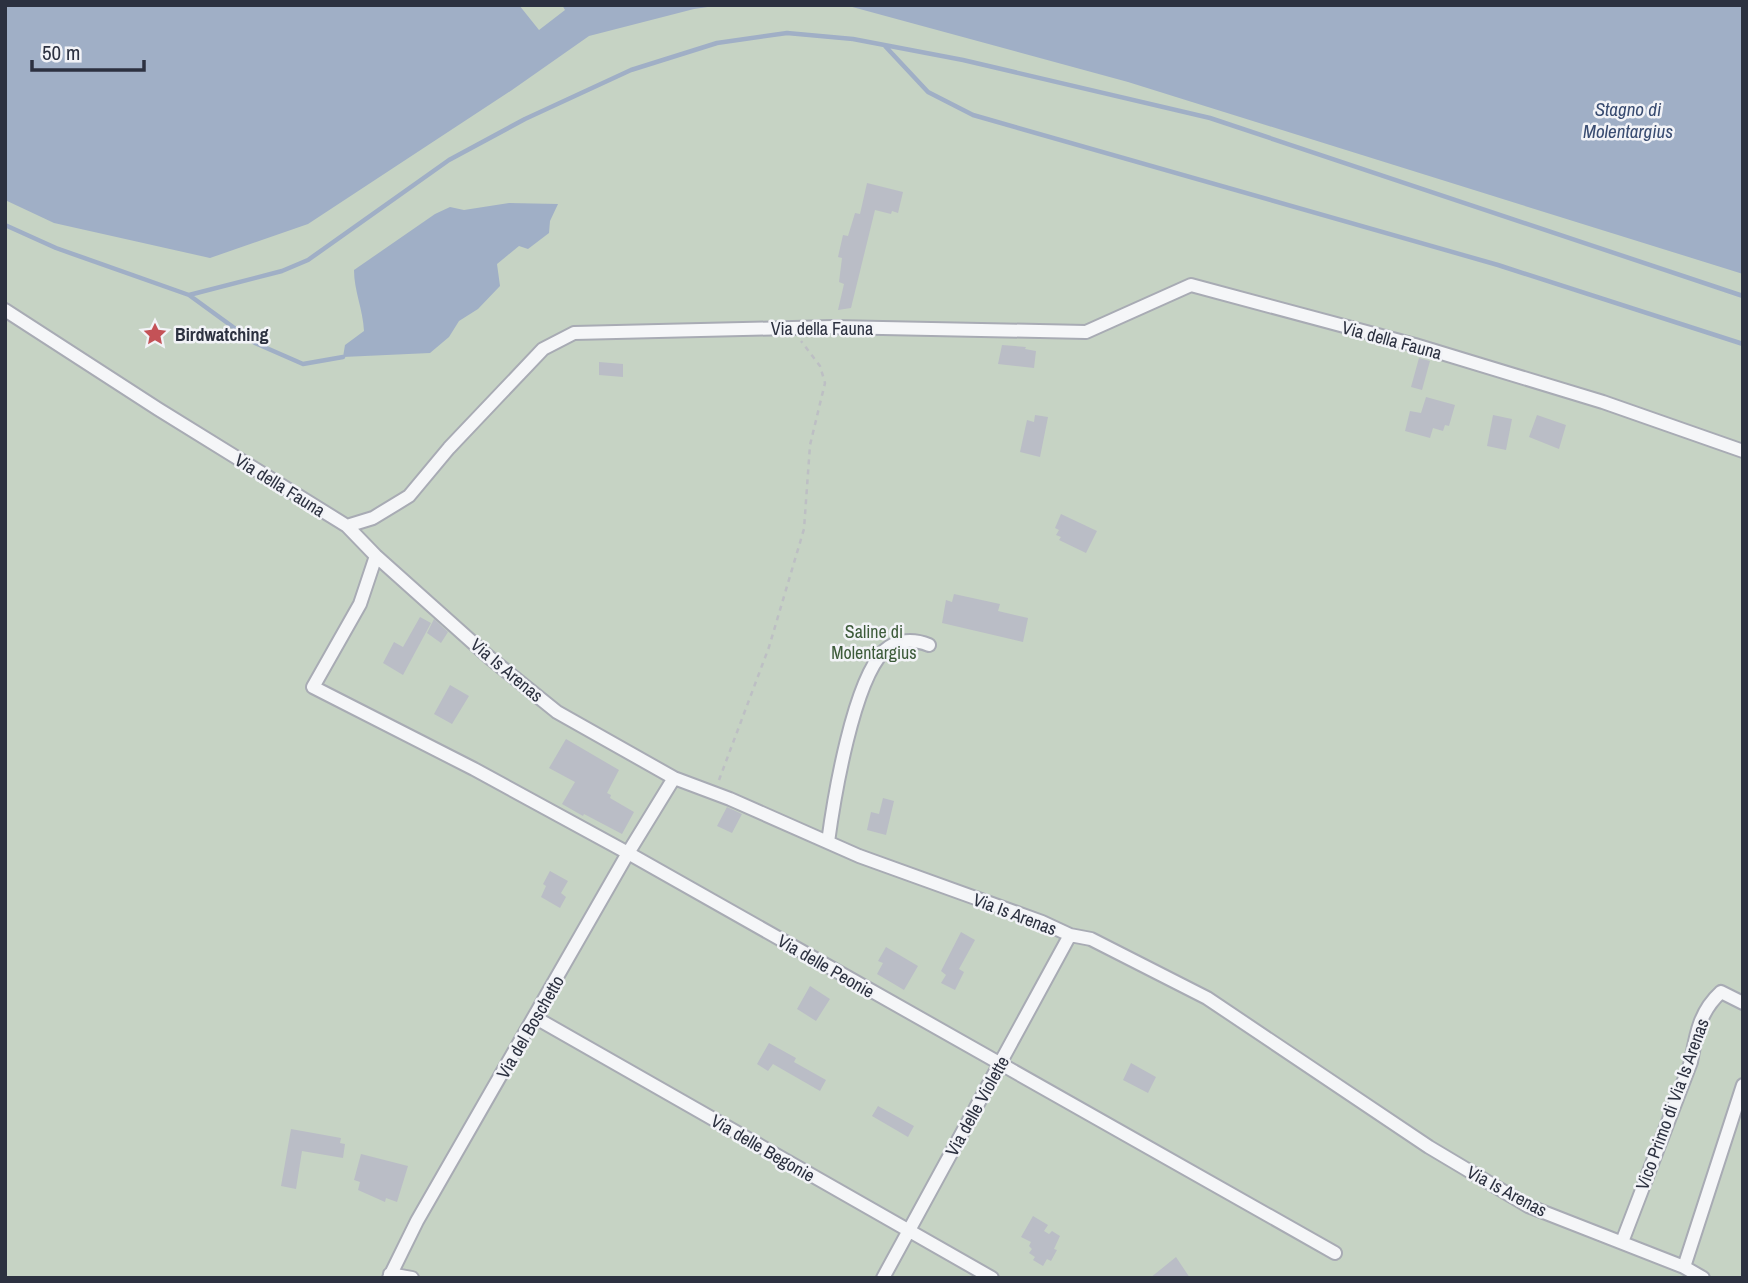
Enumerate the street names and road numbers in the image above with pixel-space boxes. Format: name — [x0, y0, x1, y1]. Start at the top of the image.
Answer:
street label: Via della Fauna — [1339, 315, 1445, 365]
street label: Via della Fauna — [771, 316, 873, 341]
street label: Via della Fauna — [230, 447, 330, 523]
street label: Via Is Arenas — [465, 632, 549, 708]
street label: Via Is Arenas — [970, 887, 1060, 941]
street label: Via delle Peonie — [773, 928, 879, 1004]
street label: Via del Boschetto — [490, 971, 570, 1083]
street label: Vico Primo di Via Is Arenas — [1629, 1015, 1715, 1193]
street label: Via delle Violette — [939, 1051, 1015, 1161]
street label: Via delle Begonie — [706, 1108, 820, 1188]
street label: Via Is Arenas — [1462, 1159, 1552, 1223]

